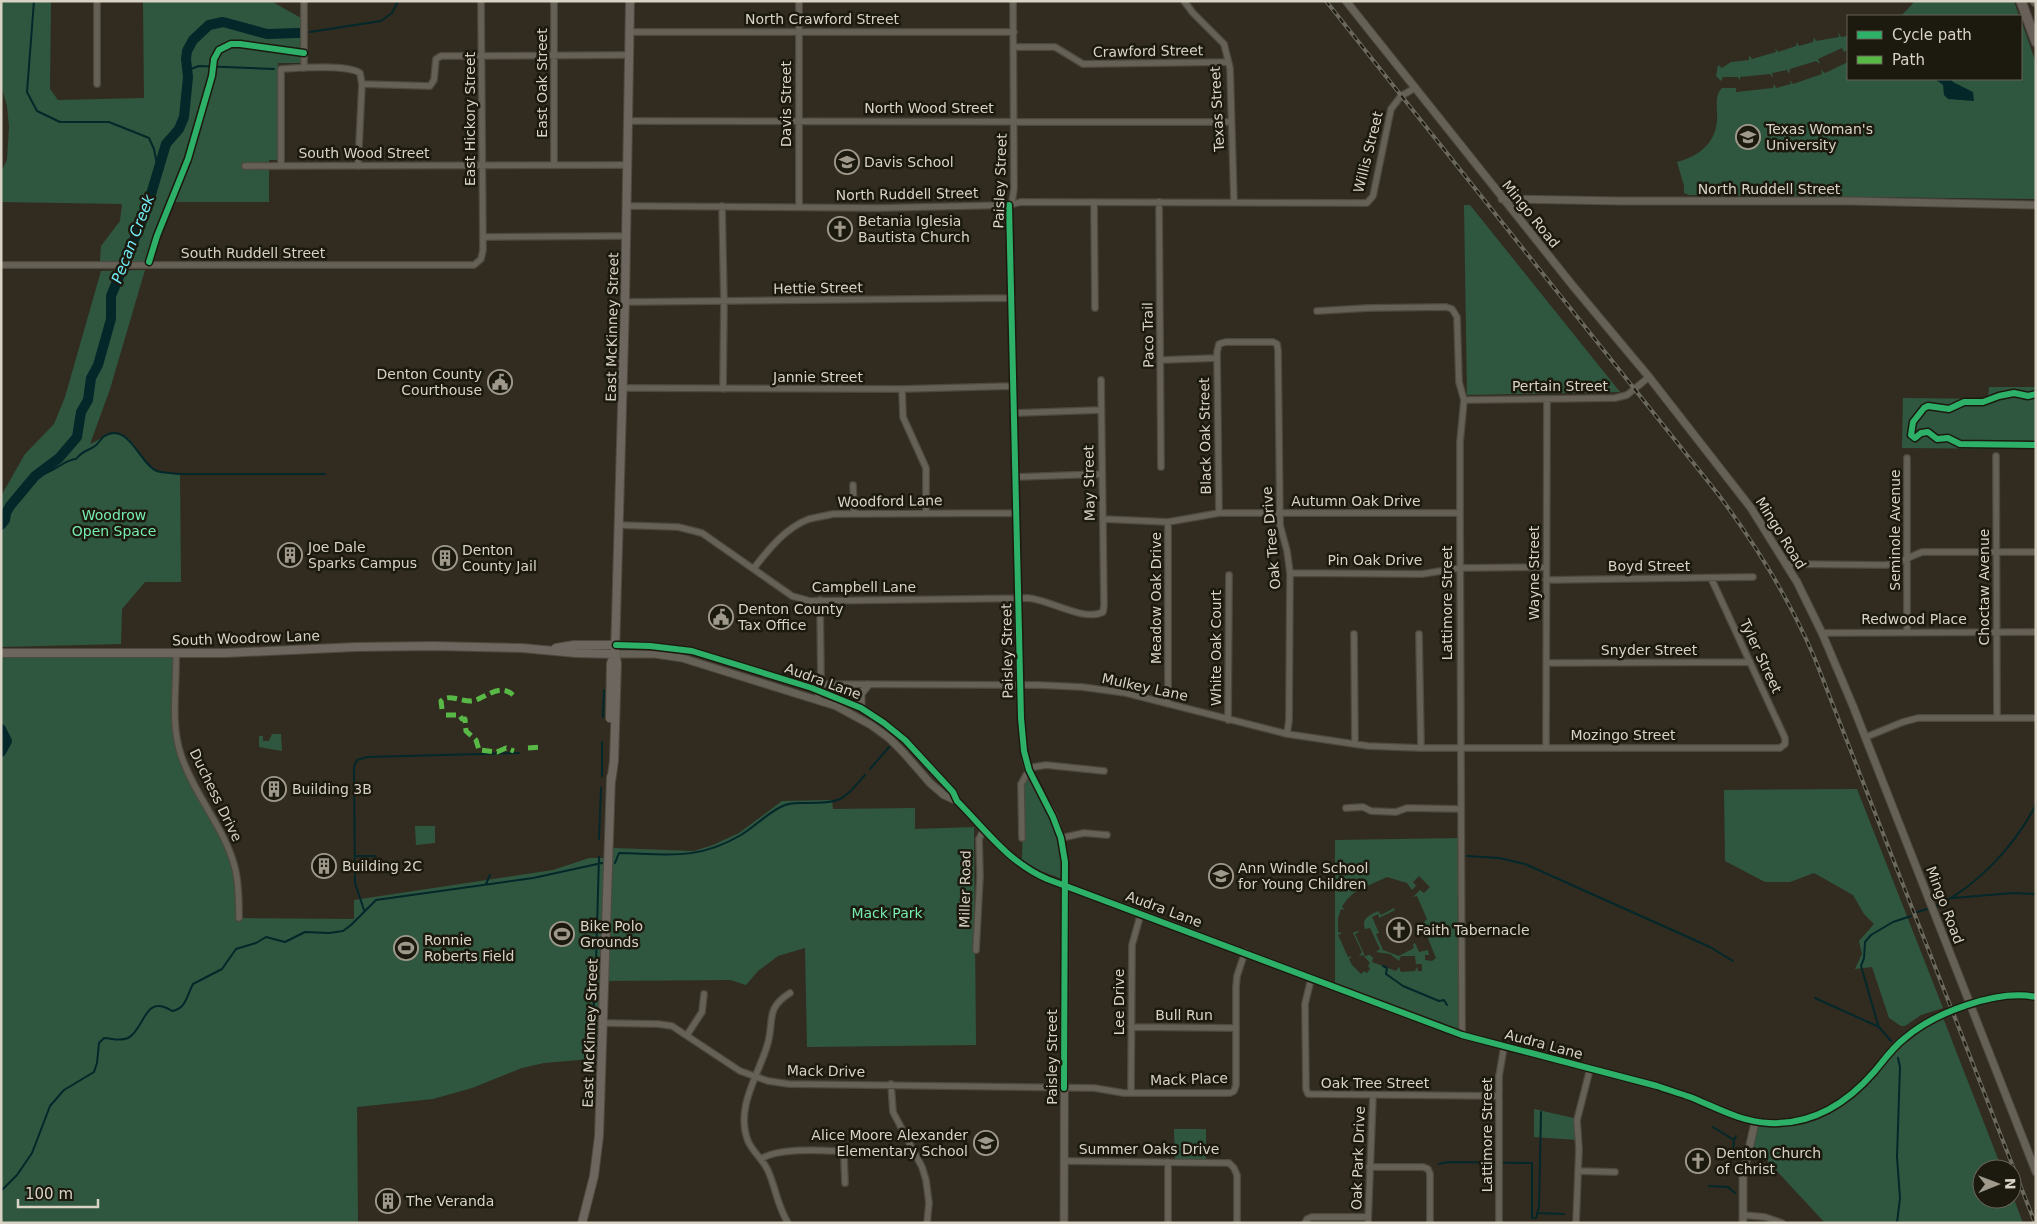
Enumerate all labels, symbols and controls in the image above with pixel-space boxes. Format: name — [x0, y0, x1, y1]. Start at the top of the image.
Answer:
street label: North Crawford Street — [745, 11, 900, 27]
legend — [1847, 15, 2022, 80]
text: Cycle path — [1892, 26, 1972, 44]
street label: East Oak Street — [534, 28, 550, 138]
street label: Crawford Street — [1093, 42, 1204, 60]
text: Path — [1892, 51, 1925, 69]
street label: East Hickory Street — [462, 52, 478, 186]
street label: Davis Street — [778, 61, 794, 147]
street label: Texas Street — [1207, 65, 1227, 153]
street label: North Wood Street — [864, 100, 994, 116]
street label: Willis Street — [1350, 109, 1386, 194]
place label: Texas Woman's University — [1765, 121, 1873, 153]
school or university icon: Texas Woman's University — [1735, 124, 1761, 150]
street label: Paisley Street — [990, 133, 1010, 229]
street label: South Wood Street — [298, 145, 430, 161]
school or university icon: Davis School — [834, 149, 860, 175]
place label: Davis School — [864, 154, 954, 170]
street label: Mingo Road — [1499, 177, 1563, 251]
street label: North Ruddell Street — [1698, 181, 1841, 197]
street label: North Ruddell Street — [836, 185, 979, 203]
water label: Pecan Creek — [108, 191, 159, 286]
place label: Betania Iglesia Bautista Church — [858, 213, 970, 245]
church icon: Betania Iglesia Bautista Church — [827, 216, 853, 242]
street label: South Ruddell Street — [181, 245, 326, 261]
street label: East McKinney Street — [603, 252, 621, 402]
street label: Hettie Street — [773, 279, 863, 297]
street label: Paco Trail — [1139, 302, 1157, 368]
place label: Denton County Courthouse — [376, 366, 482, 398]
public building icon: Denton County Courthouse — [487, 369, 513, 395]
street label: Jannie Street — [772, 369, 863, 385]
street label: Black Oak Street — [1196, 377, 1214, 495]
street label: Pertain Street — [1512, 378, 1609, 394]
street label: May Street — [1080, 444, 1098, 521]
street label: Seminole Avenue — [1887, 469, 1903, 591]
street label: Oak Tree Drive — [1259, 486, 1283, 590]
street label: Woodford Lane — [837, 492, 943, 510]
street label: Autumn Oak Drive — [1291, 493, 1421, 509]
street label: Mingo Road — [1753, 494, 1809, 572]
park label: Woodrow Open Space — [72, 507, 156, 539]
street label: Wayne Street — [1526, 525, 1542, 620]
street label: Choctaw Avenue — [1976, 529, 1992, 645]
street label: Meadow Oak Drive — [1148, 532, 1164, 664]
place label: Joe Dale Sparks Campus — [307, 539, 417, 571]
building icon: Joe Dale Sparks Campus — [277, 542, 303, 568]
place label: Denton County Jail — [462, 542, 537, 574]
building icon: Denton County Jail — [432, 545, 458, 571]
street label: Lattimore Street — [1439, 545, 1455, 660]
street label: Pin Oak Drive — [1328, 552, 1422, 568]
street label: Boyd Street — [1608, 558, 1691, 574]
street label: Campbell Lane — [812, 579, 916, 595]
street label: White Oak Court — [1208, 590, 1224, 706]
place label: Denton County Tax Office — [737, 601, 844, 633]
street label: Paisley Street — [998, 603, 1016, 699]
public building icon: Denton County Tax Office — [708, 604, 734, 630]
street label: Redwood Place — [1861, 611, 1967, 627]
street label: Tyler Street — [1736, 616, 1785, 696]
street label: South Woodrow Lane — [172, 627, 320, 649]
street label: Snyder Street — [1601, 642, 1698, 658]
street label: Audra Lane — [783, 660, 863, 702]
street label: Mulkey Lane — [1100, 670, 1190, 704]
street label: Mozingo Street — [1570, 727, 1676, 743]
street label: Duchess Drive — [187, 746, 245, 844]
building icon: Building 3B — [261, 776, 287, 802]
place label: Building 3B — [292, 781, 372, 797]
street label: Miller Road — [956, 850, 974, 928]
building icon: Building 2C — [311, 853, 337, 879]
place label: Building 2C — [342, 858, 422, 874]
place label: Ann Windle School for Young Children — [1238, 860, 1368, 892]
school or university icon: Ann Windle School for Young Children — [1208, 863, 1234, 889]
street label: Mingo Road — [1923, 864, 1967, 946]
street label: Audra Lane — [1124, 888, 1204, 930]
park label: Mack Park — [851, 905, 923, 921]
church icon: Faith Tabernacle — [1386, 917, 1412, 943]
place label: Bike Polo Grounds — [580, 918, 643, 950]
sports icon: Bike Polo Grounds — [549, 921, 575, 947]
place label: Faith Tabernacle — [1416, 922, 1530, 938]
place label: Ronnie Roberts Field — [424, 932, 514, 964]
sports icon: Ronnie Roberts Field — [393, 935, 419, 961]
street label: East McKinney Street — [579, 958, 601, 1108]
street label: Lee Drive — [1111, 969, 1127, 1035]
street label: Bull Run — [1155, 1007, 1213, 1023]
street label: Paisley Street — [1044, 1009, 1060, 1105]
street label: Audra Lane — [1503, 1026, 1585, 1062]
street label: Mack Drive — [787, 1062, 865, 1080]
street label: Mack Place — [1150, 1070, 1228, 1088]
street label: Oak Tree Street — [1321, 1075, 1430, 1091]
street label: Lattimore Street — [1479, 1077, 1495, 1192]
street label: Oak Park Drive — [1348, 1106, 1368, 1210]
place label: Alice Moore Alexander Elementary School — [811, 1127, 968, 1159]
school or university icon: Alice Moore Alexander Elementary School — [973, 1130, 999, 1156]
street label: Summer Oaks Drive — [1079, 1141, 1219, 1157]
place label: Denton Church of Christ — [1716, 1145, 1821, 1177]
church icon: Denton Church of Christ — [1685, 1148, 1711, 1174]
north arrow — [1972, 1159, 2022, 1209]
scale bar — [18, 1176, 98, 1208]
text: N — [2002, 1178, 2018, 1190]
text: 100 m — [25, 1185, 73, 1203]
building icon: The Veranda — [375, 1188, 401, 1214]
place label: The Veranda — [405, 1193, 494, 1209]

